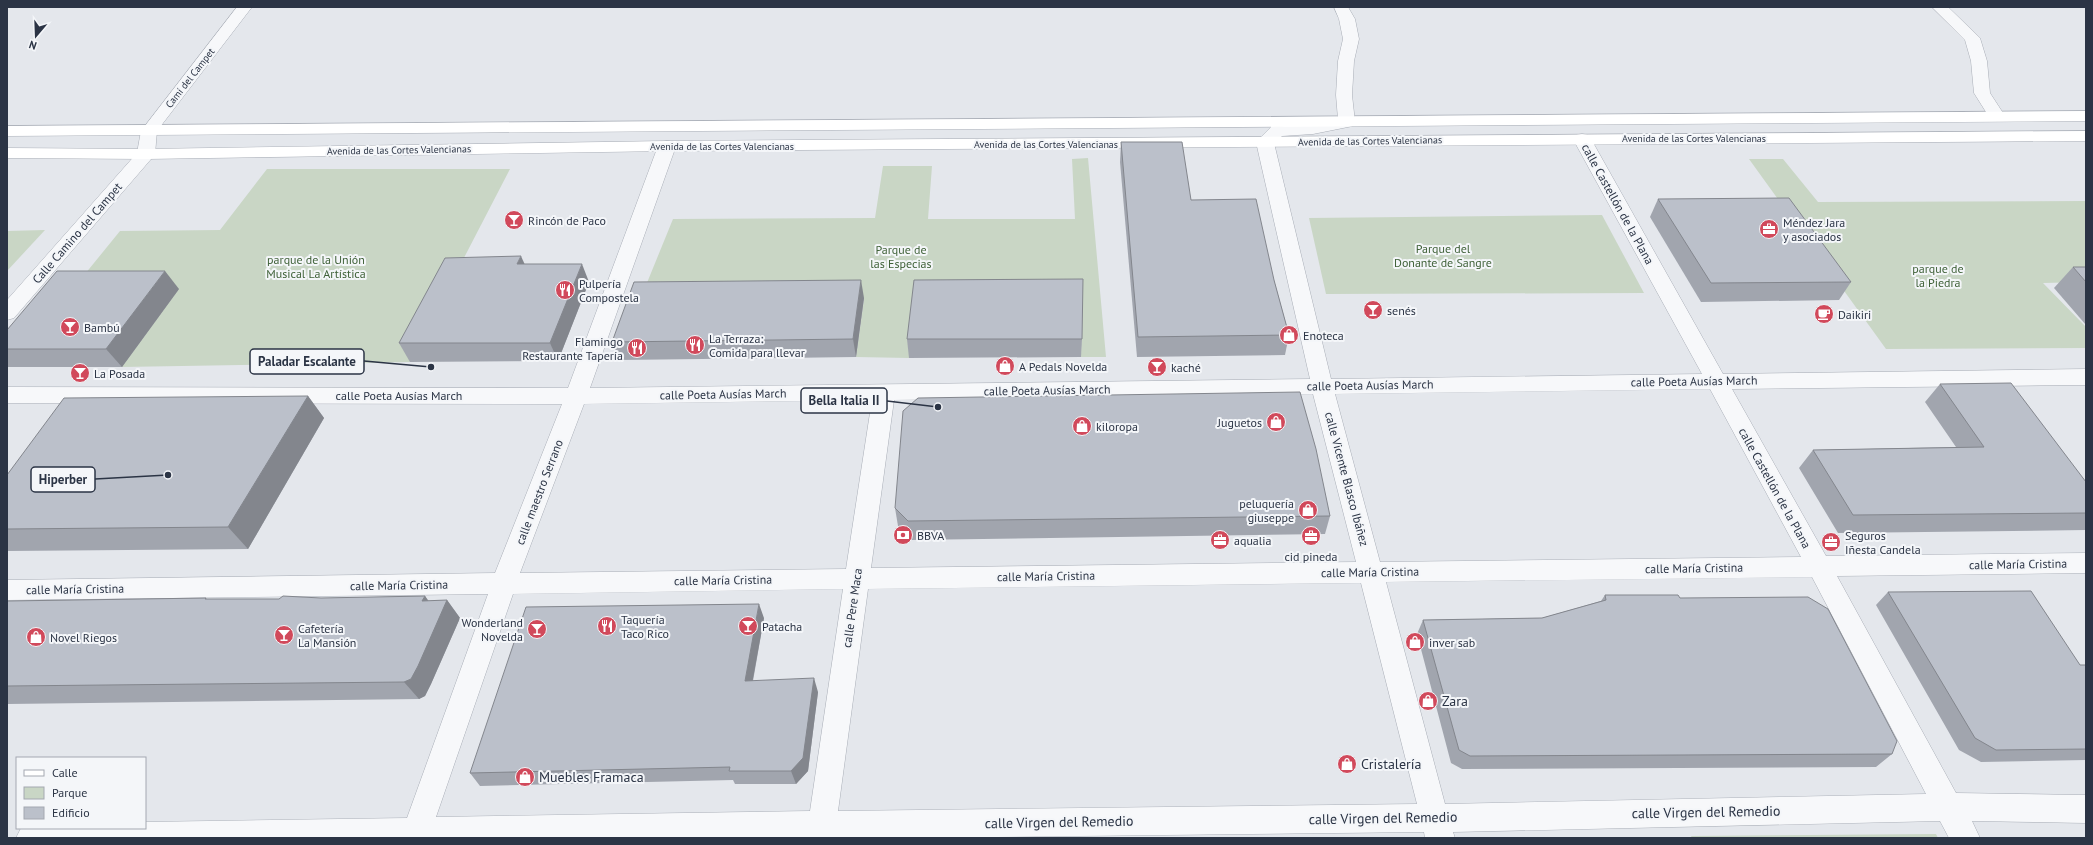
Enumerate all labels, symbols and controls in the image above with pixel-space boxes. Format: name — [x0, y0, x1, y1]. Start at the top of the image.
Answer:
north arrow — [16, 16, 56, 56]
text: N — [27, 38, 38, 53]
street label: Camí del Campet — [163, 45, 218, 111]
street label: Avenida de las Cortes Valencianas — [1622, 132, 1766, 145]
street label: Avenida de las Cortes Valencianas — [1298, 133, 1442, 149]
street label: Avenida de las Cortes Valencianas — [974, 138, 1118, 151]
street label: Avenida de las Cortes Valencianas — [650, 140, 794, 153]
street label: calle Castellón de la Plana — [1579, 141, 1657, 267]
street label: Avenida de las Cortes Valencianas — [327, 142, 471, 158]
street label: Calle Camino del Campet — [29, 179, 125, 287]
bar icon: Rincón de Paco — [503, 209, 525, 231]
place label: Rincón de Paco — [528, 213, 606, 228]
place label: Méndez Jara y asociados — [1783, 215, 1845, 244]
office icon: Méndez Jara y asociados — [1758, 218, 1780, 240]
park label: Parque del Donante de Sangre — [1394, 241, 1492, 270]
park label: Parque de las Especias — [870, 242, 932, 271]
park label: parque de la Unión Musical La Artística — [266, 252, 366, 281]
park label: parque de la Piedra — [1912, 261, 1964, 290]
place label: Pulpería Compostela — [579, 276, 639, 305]
restaurant icon: Pulpería Compostela — [554, 279, 576, 301]
bar icon: senés — [1362, 299, 1384, 321]
place label: senés — [1387, 303, 1416, 318]
cafe icon: Daikiri — [1813, 303, 1835, 325]
place label: Daikiri — [1838, 307, 1871, 322]
bar icon: Bambú — [59, 316, 81, 338]
place label: Bambú — [84, 320, 120, 335]
shop icon: Enoteca — [1278, 324, 1300, 346]
place label: Enoteca — [1303, 328, 1344, 343]
place label: La Terraza: Comida para llevar — [709, 331, 805, 360]
place label: Flamingo Restaurante Tapería — [522, 334, 623, 363]
restaurant icon: La Terraza: Comida para llevar — [684, 334, 706, 356]
restaurant icon: Flamingo Restaurante Tapería — [626, 337, 648, 359]
callout: Paladar Escalante — [250, 349, 364, 374]
text: Paladar Escalante — [258, 353, 356, 370]
shop icon: A Pedals Novelda — [994, 355, 1016, 377]
bar icon: kaché — [1146, 356, 1168, 378]
place label: A Pedals Novelda — [1019, 359, 1107, 374]
place label: kaché — [1171, 360, 1201, 375]
bar icon: La Posada — [69, 362, 91, 384]
place label: La Posada — [94, 366, 145, 381]
street label: calle Poeta Ausías March — [1630, 372, 1758, 390]
street label: calle Poeta Ausías March — [1306, 376, 1434, 394]
street label: calle Poeta Ausías March — [983, 381, 1111, 399]
street label: calle Poeta Ausías March — [659, 385, 787, 403]
street label: calle Poeta Ausías March — [336, 388, 462, 403]
callout: Bella Italia II — [801, 388, 887, 413]
text: Bella Italia II — [809, 392, 879, 409]
street label: calle Vicente Blasco Ibáñez — [1322, 410, 1372, 548]
shop icon: Juguetos — [1265, 411, 1287, 433]
shop icon: kiloropa — [1071, 415, 1093, 437]
place label: Juguetos — [1217, 415, 1262, 430]
place label: kiloropa — [1096, 419, 1138, 434]
street label: calle Castellón de la Plana — [1736, 425, 1814, 551]
street label: calle maestro Serrano — [512, 437, 566, 547]
callout: Hiperber — [31, 467, 95, 492]
text: Hiperber — [39, 471, 88, 488]
place label: peluquería giuseppe — [1239, 496, 1294, 525]
shop icon: peluquería giuseppe — [1297, 499, 1319, 521]
bank icon: BBVA — [892, 524, 914, 546]
office icon: cid pineda — [1300, 525, 1322, 547]
place label: BBVA — [917, 528, 944, 543]
place label: Seguros Iñesta Candela — [1845, 528, 1921, 557]
office icon: aqualia — [1209, 529, 1231, 551]
office icon: Seguros Iñesta Candela — [1820, 531, 1842, 553]
place label: aqualia — [1234, 533, 1272, 548]
place label: cid pineda — [1284, 549, 1338, 564]
street label: calle María Cristina — [1969, 556, 2067, 572]
street label: calle María Cristina — [1645, 560, 1743, 576]
street label: calle María Cristina — [1321, 564, 1419, 580]
street label: calle Pere Maca — [839, 567, 865, 649]
street label: calle María Cristina — [997, 568, 1095, 584]
street label: calle María Cristina — [674, 572, 772, 588]
street label: calle María Cristina — [350, 577, 448, 593]
street label: calle María Cristina — [26, 581, 124, 597]
place label: Taquería Taco Rico — [621, 612, 669, 641]
place label: Wonderland Novelda — [461, 615, 523, 644]
restaurant icon: Taquería Taco Rico — [596, 615, 618, 637]
bar icon: Patacha — [737, 615, 759, 637]
bar icon: Wonderland Novelda — [526, 618, 548, 640]
place label: Patacha — [762, 619, 802, 634]
place label: Cafetería La Mansión — [298, 621, 356, 650]
bar icon: Cafetería La Mansión — [273, 624, 295, 646]
shop icon: Novel Riegos — [25, 626, 47, 648]
place label: Novel Riegos — [50, 630, 117, 645]
shop icon: inver sab — [1404, 631, 1426, 653]
place label: inver sab — [1429, 635, 1475, 650]
shop icon: Zara — [1417, 690, 1439, 712]
place label: Zara — [1442, 692, 1468, 710]
shop icon: Cristalería — [1336, 753, 1358, 775]
place label: Cristalería — [1361, 755, 1422, 773]
legend — [16, 757, 146, 829]
text: Calle — [52, 765, 78, 780]
shop icon: Muebles Framaca — [514, 766, 536, 788]
place label: Muebles Framaca — [539, 768, 644, 786]
text: Parque — [52, 785, 87, 800]
street label: calle Virgen del Remedio — [1631, 802, 1781, 822]
text: Edificio — [52, 805, 90, 820]
street label: calle Virgen del Remedio — [1308, 808, 1458, 828]
street label: calle Virgen del Remedio — [984, 812, 1134, 832]

